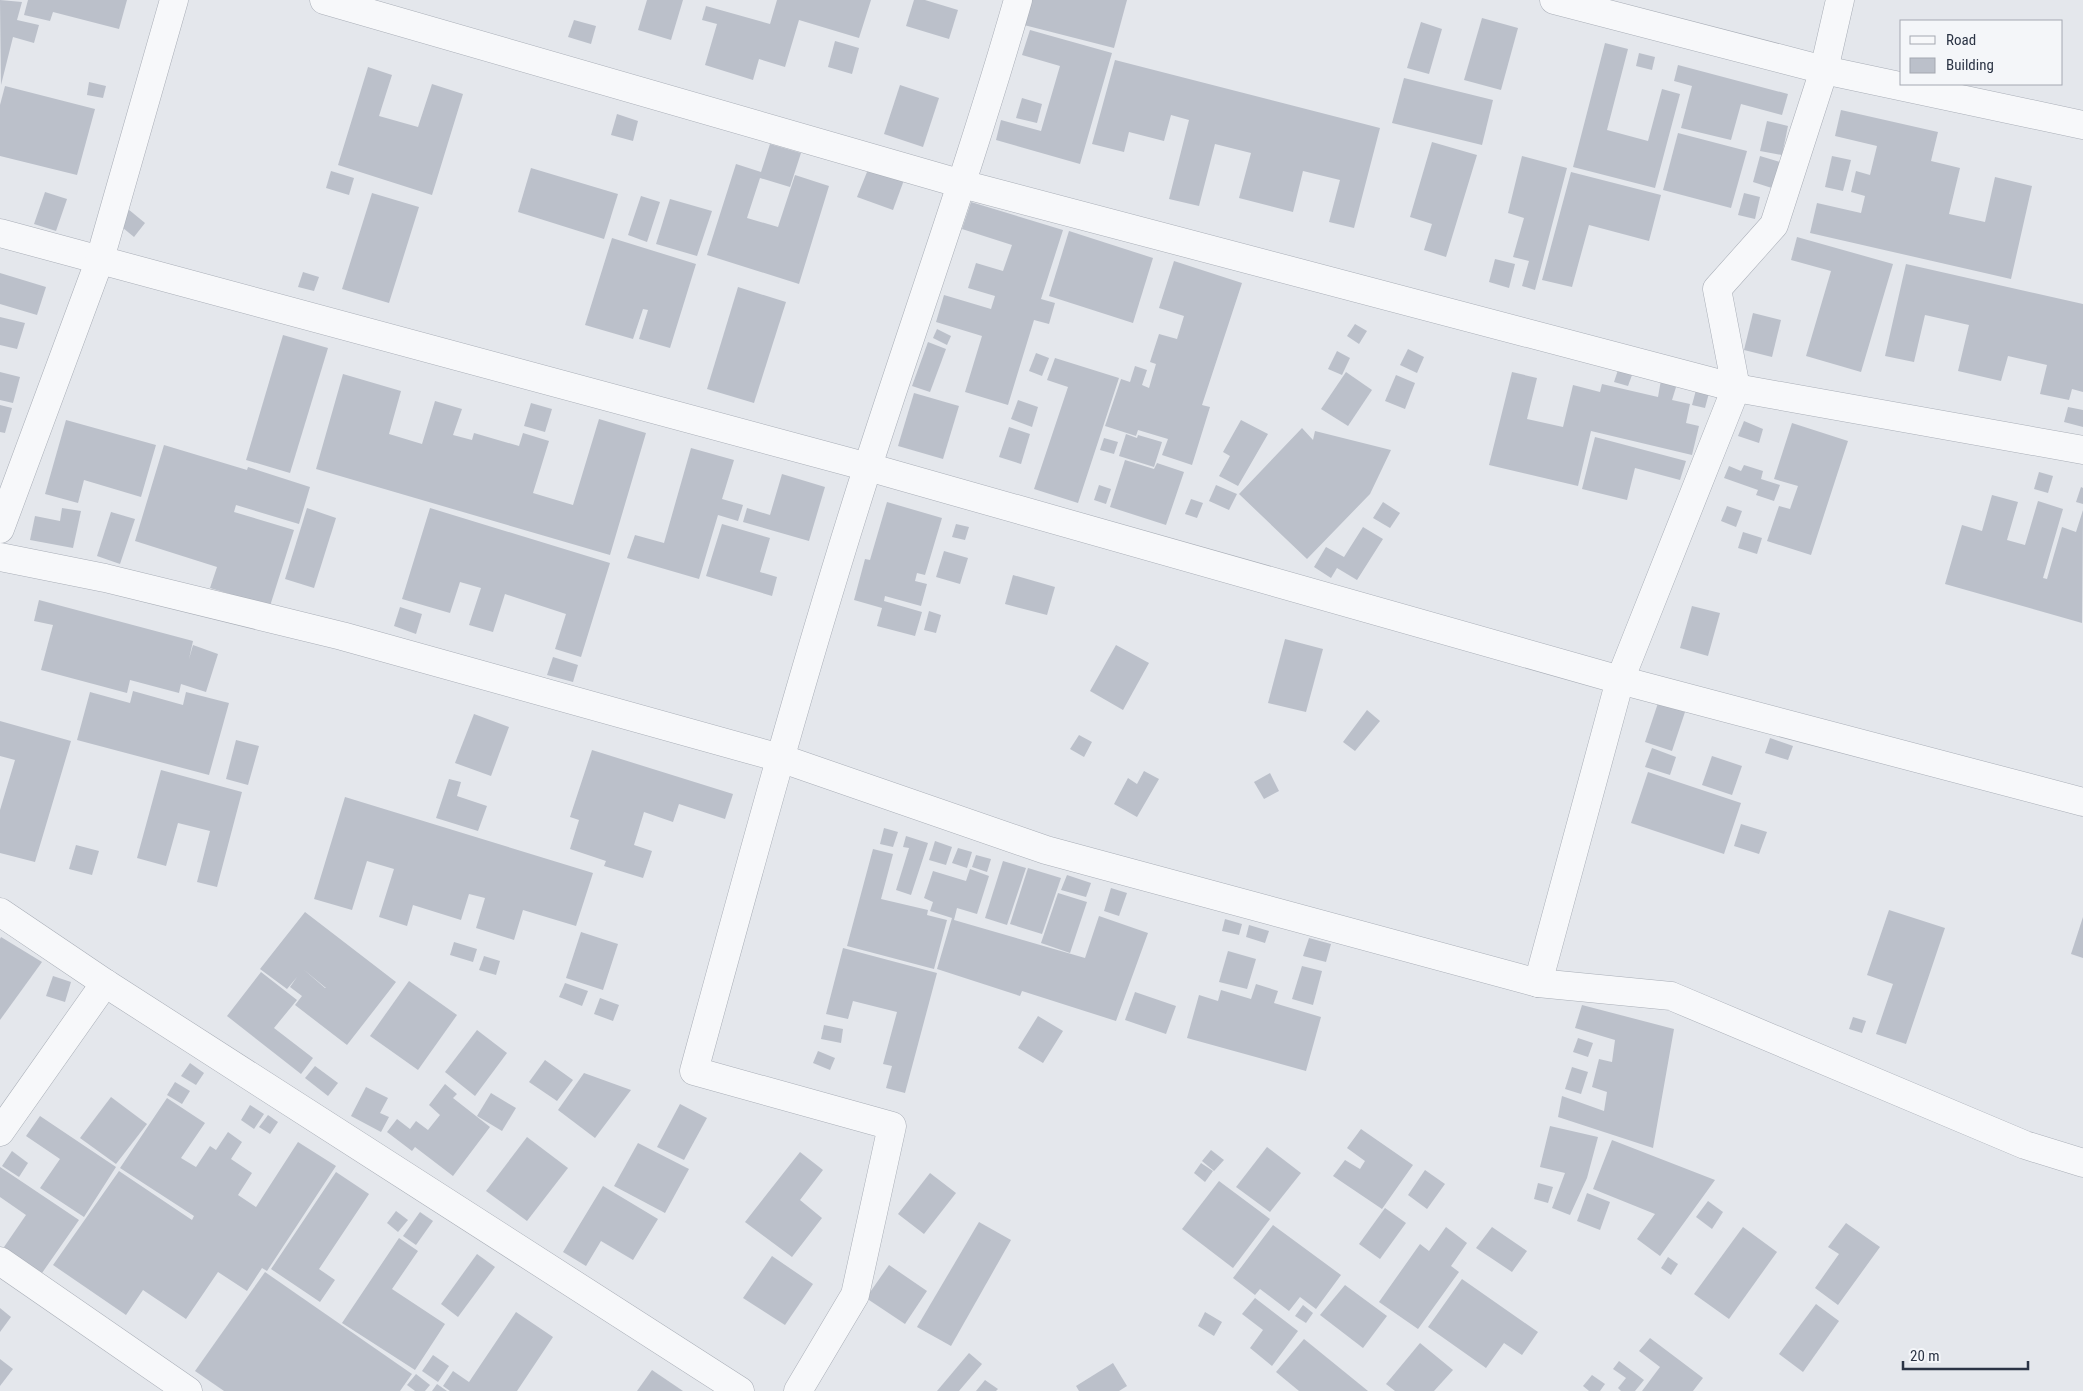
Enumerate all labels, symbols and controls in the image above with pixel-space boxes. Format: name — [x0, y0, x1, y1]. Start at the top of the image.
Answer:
legend — [1900, 20, 2063, 85]
text: Road — [1946, 31, 1976, 49]
text: Building — [1946, 56, 1994, 74]
scale bar — [1903, 1338, 2028, 1370]
text: 20 m — [1910, 1347, 1940, 1365]

